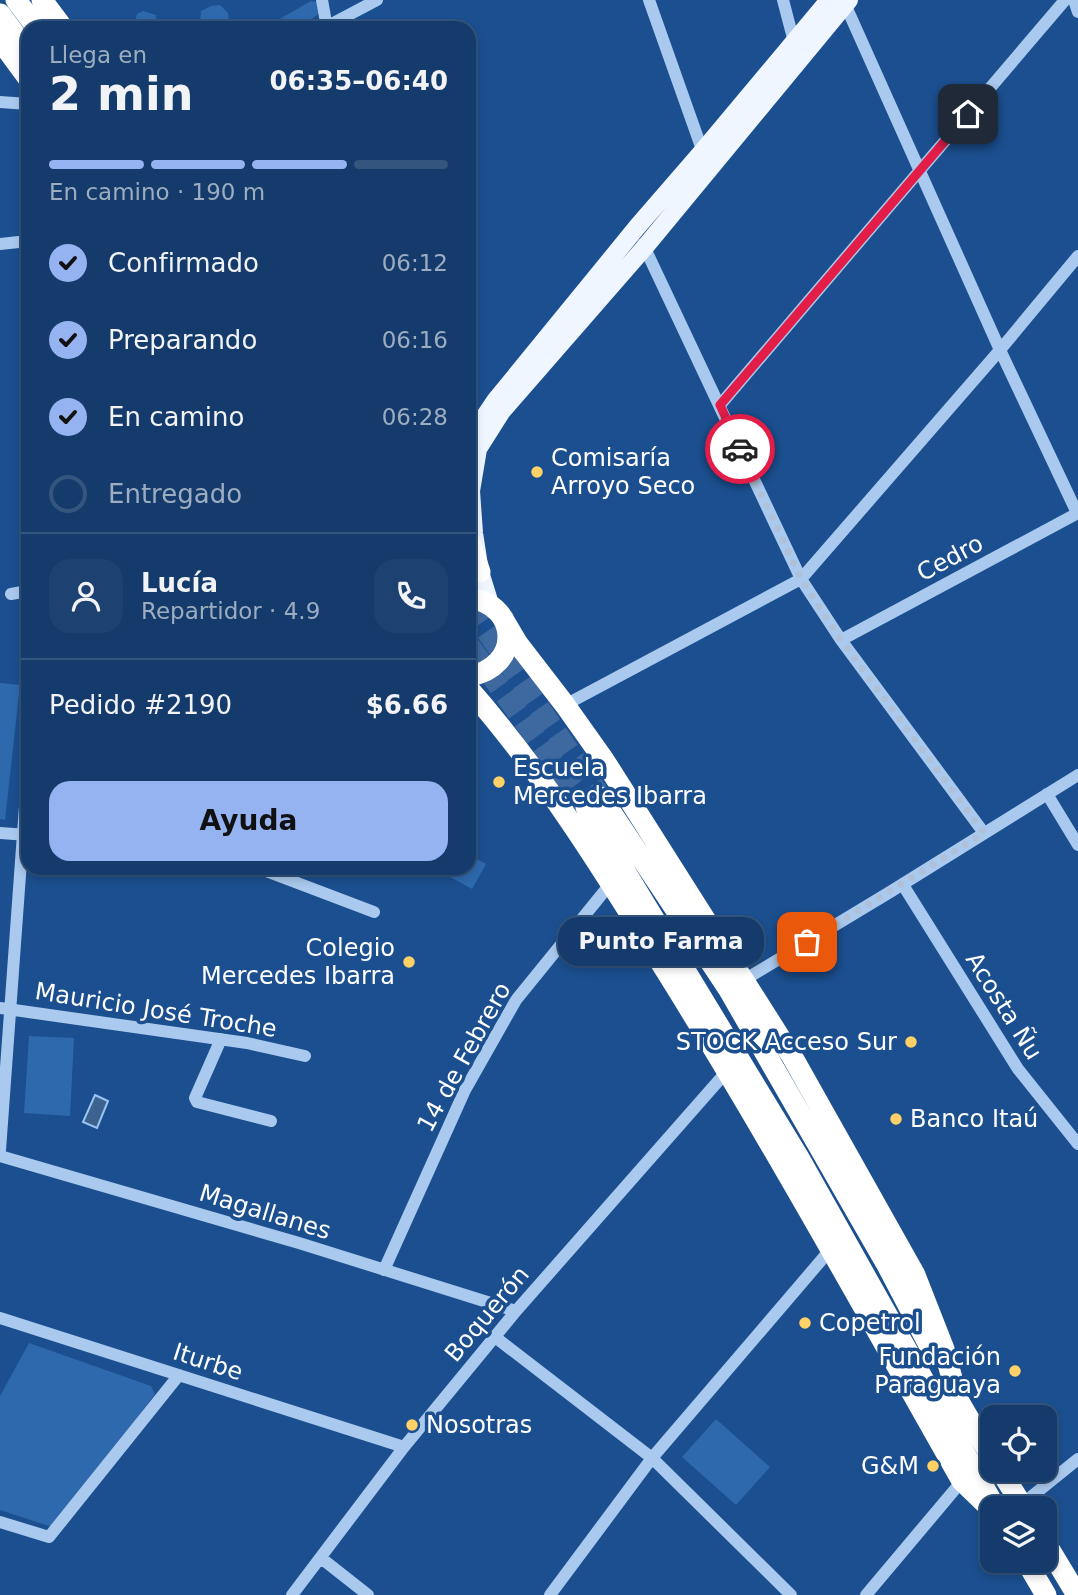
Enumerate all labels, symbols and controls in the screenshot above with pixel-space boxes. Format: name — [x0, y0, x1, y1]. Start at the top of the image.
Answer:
text: Llega en — [49, 42, 147, 68]
text: 06:35–06:40 — [269, 66, 448, 96]
text: 2 min — [49, 67, 193, 121]
pin — [938, 84, 998, 144]
icon: home — [949, 95, 987, 133]
text: En camino · 190 m — [49, 179, 265, 205]
icon: check — [49, 244, 87, 282]
text: Confirmado — [108, 248, 259, 278]
text: 06:12 — [382, 250, 448, 276]
icon: check — [49, 321, 87, 359]
text: Preparando — [108, 325, 257, 355]
text: 06:16 — [382, 327, 448, 353]
icon: check — [49, 398, 87, 436]
text: En camino — [108, 402, 244, 432]
text: 06:28 — [382, 404, 448, 430]
courier — [705, 414, 775, 484]
icon: car — [721, 430, 759, 468]
place label: Comisaría Arroyo Seco — [551, 444, 695, 500]
marker: Comisaría Arroyo Seco — [529, 464, 545, 480]
text: Entregado — [108, 479, 242, 509]
street label: Cedro — [912, 529, 988, 587]
button: person — [49, 559, 123, 633]
button: phone — [374, 559, 448, 633]
text: Lucía — [141, 568, 218, 598]
text: Repartidor · 4.9 — [141, 598, 320, 624]
text: Pedido #2190 — [49, 690, 232, 720]
text: $6.66 — [366, 690, 448, 720]
place label: Escuela Mercedes Ibarra — [513, 754, 707, 810]
marker: Escuela Mercedes Ibarra — [491, 774, 507, 790]
button: Ayuda — [49, 781, 448, 861]
pin — [777, 912, 837, 972]
callout: Punto Farma — [558, 918, 765, 967]
icon: bag — [788, 923, 826, 961]
text: Punto Farma — [578, 928, 744, 954]
place label: Colegio Mercedes Ibarra — [201, 934, 395, 990]
street label: Acosta Ñu — [960, 946, 1050, 1065]
marker: Colegio Mercedes Ibarra — [401, 954, 417, 970]
street label: Mauricio José Troche — [33, 977, 279, 1043]
street label: 14 de Febrero — [411, 977, 517, 1137]
place label: STOCK Acceso Sur — [676, 1028, 897, 1056]
marker: STOCK Acceso Sur — [903, 1034, 919, 1050]
place label: Banco Itaú — [910, 1105, 1038, 1133]
marker: Banco Itaú — [888, 1111, 904, 1127]
street label: Magallanes — [196, 1179, 334, 1245]
street label: Boquerón — [439, 1261, 535, 1367]
place label: Copetrol — [819, 1309, 921, 1337]
marker: Copetrol — [797, 1315, 813, 1331]
street label: Iturbe — [170, 1338, 246, 1386]
place label: Fundación Paraguaya — [874, 1343, 1001, 1399]
marker: Fundación Paraguaya — [1007, 1363, 1023, 1379]
map controls — [980, 1405, 1057, 1573]
button: locate — [980, 1405, 1057, 1482]
place label: Nosotras — [426, 1411, 532, 1439]
marker: Nosotras — [404, 1417, 420, 1433]
place label: G&M — [861, 1452, 919, 1480]
marker: G&M — [925, 1458, 941, 1474]
button: layers — [980, 1496, 1057, 1573]

